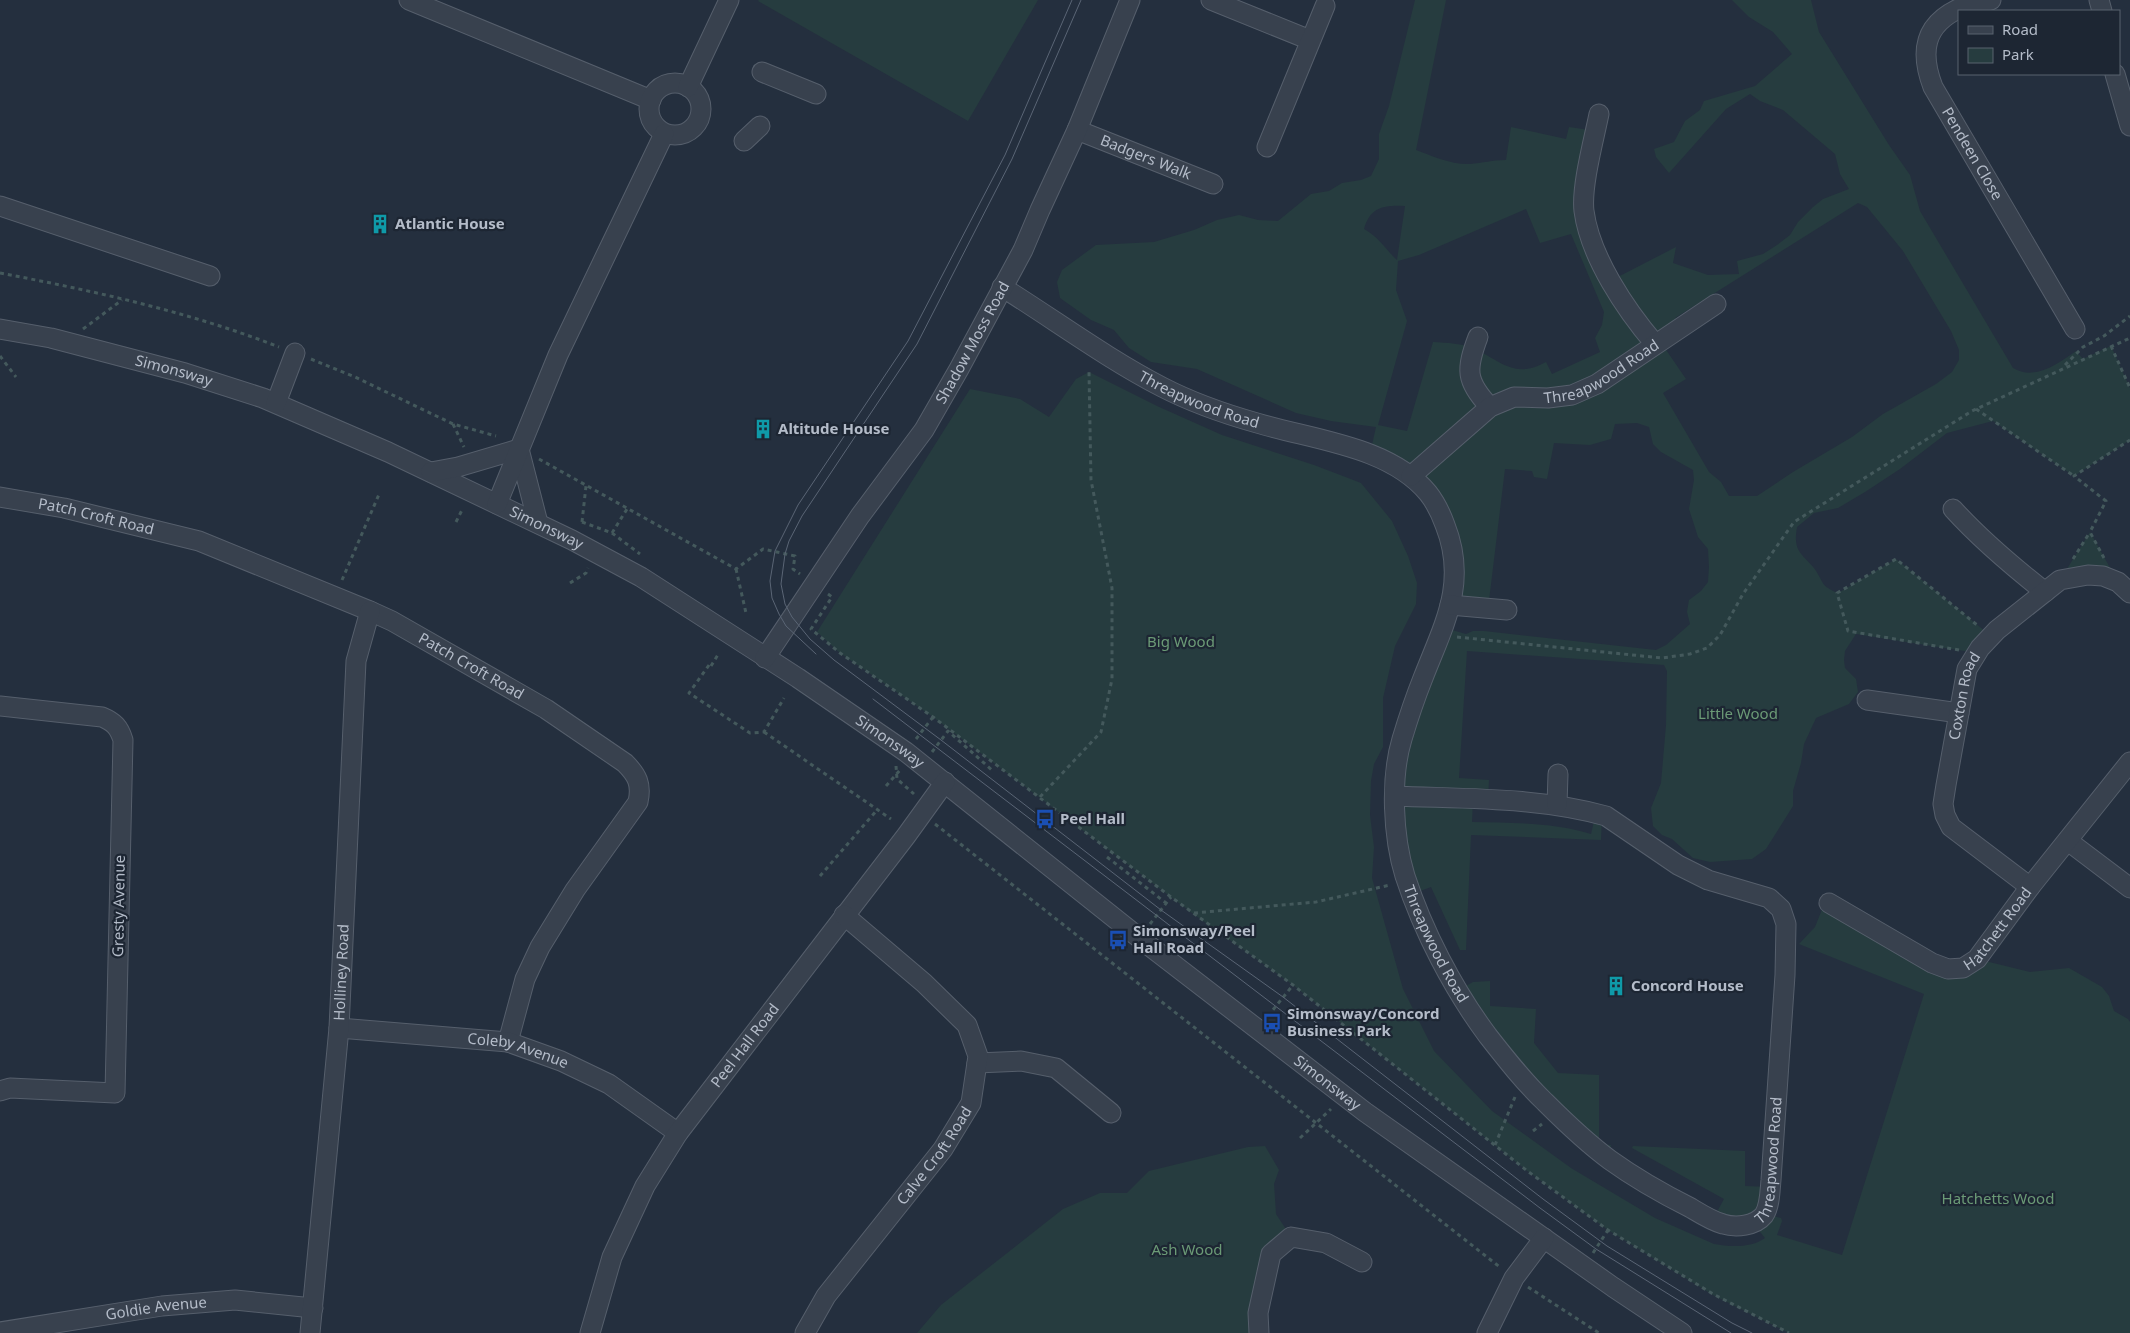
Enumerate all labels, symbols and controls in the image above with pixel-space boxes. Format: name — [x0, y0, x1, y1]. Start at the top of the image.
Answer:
legend — [1958, 10, 2120, 75]
text: Road — [2002, 19, 2038, 39]
text: Park — [2002, 44, 2034, 64]
street label: Pendeen Close — [1938, 103, 2008, 203]
street label: Badgers Walk — [1098, 129, 1195, 183]
building icon: Atlantic House — [369, 213, 391, 235]
place label: Atlantic House — [395, 213, 505, 233]
street label: Shadow Moss Road — [930, 277, 1013, 407]
street label: Threapwood Road — [1542, 334, 1662, 407]
street label: Simonsway — [133, 349, 216, 390]
street label: Threapwood Road — [1136, 365, 1262, 432]
building icon: Altitude House — [752, 418, 774, 440]
place label: Altitude House — [778, 418, 890, 438]
street label: Patch Croft Road — [37, 493, 156, 539]
street label: Simonsway — [507, 501, 588, 554]
street label: Patch Croft Road — [415, 627, 528, 703]
park label: Big Wood — [1147, 631, 1215, 651]
street label: Coxton Road — [1943, 648, 1984, 741]
park label: Little Wood — [1698, 703, 1778, 723]
street label: Simonsway — [852, 710, 929, 772]
bus stop icon: Peel Hall — [1034, 808, 1056, 830]
place label: Peel Hall — [1060, 808, 1125, 828]
street label: Gresty Avenue — [107, 855, 129, 957]
street label: Threapwood Road — [1400, 882, 1474, 1006]
street label: Hatchett Road — [1959, 883, 2035, 974]
place label: Simonsway/Peel Hall Road — [1133, 920, 1255, 957]
street label: Holliney Road — [328, 924, 353, 1021]
bus stop icon: Simonsway/Peel Hall Road — [1107, 929, 1129, 951]
building icon: Concord House — [1605, 975, 1627, 997]
place label: Concord House — [1631, 975, 1744, 995]
street label: Peel Hall Road — [706, 999, 783, 1091]
place label: Simonsway/Concord Business Park — [1287, 1003, 1439, 1040]
bus stop icon: Simonsway/Concord Business Park — [1261, 1012, 1283, 1034]
street label: Coleby Avenue — [467, 1028, 572, 1072]
street label: Simonsway — [1290, 1050, 1366, 1115]
street label: Threapwood Road — [1750, 1096, 1786, 1228]
street label: Calve Croft Road — [892, 1102, 976, 1208]
park label: Hatchetts Wood — [1942, 1188, 2054, 1208]
park label: Ash Wood — [1152, 1239, 1222, 1259]
street label: Goldie Avenue — [104, 1291, 208, 1324]

